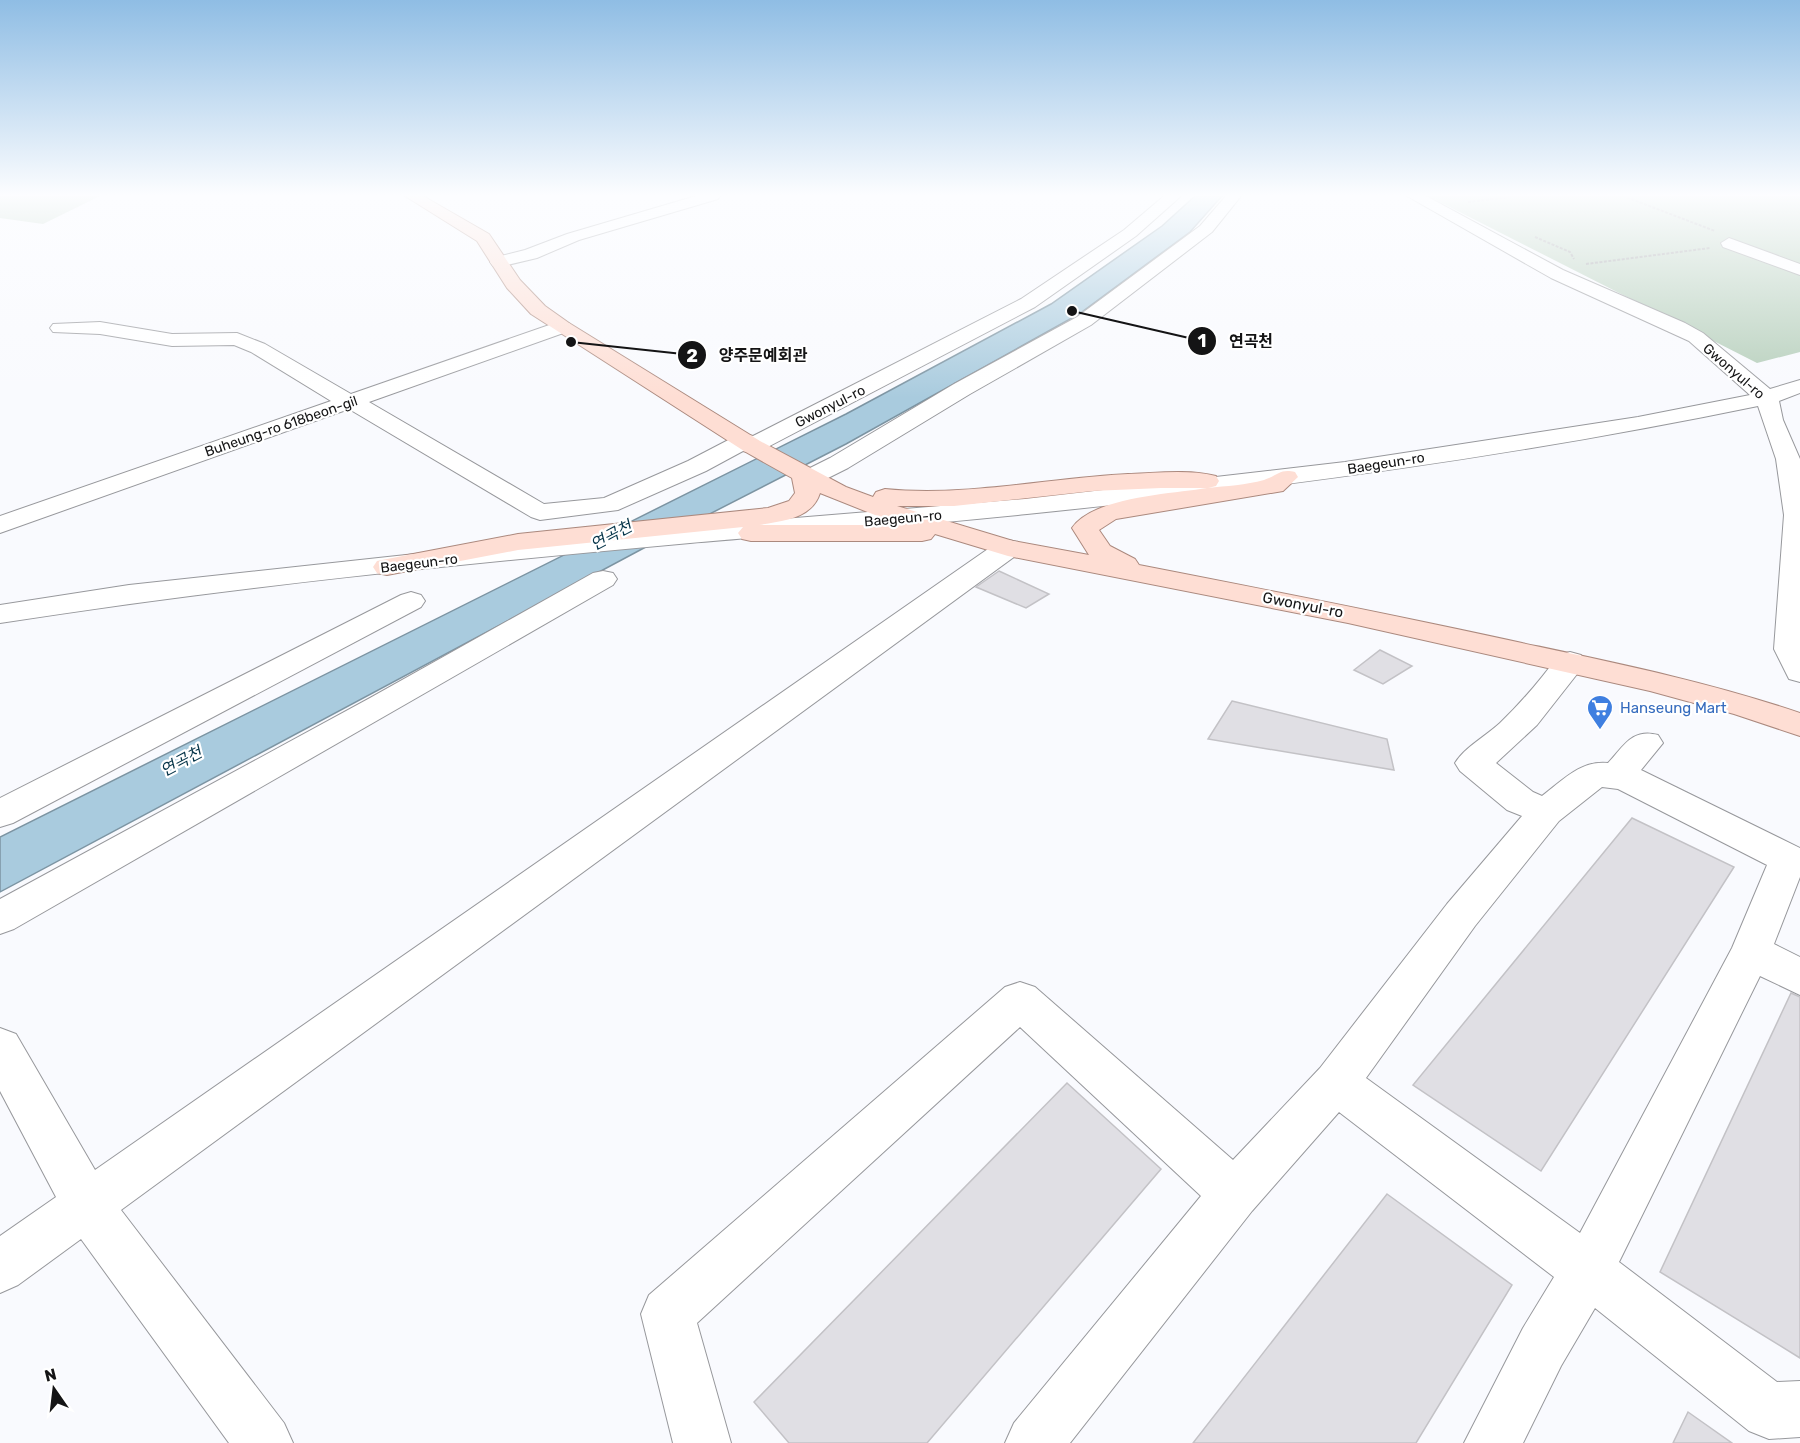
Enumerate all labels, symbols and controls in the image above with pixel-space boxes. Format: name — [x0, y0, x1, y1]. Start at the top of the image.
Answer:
callout: 연곡천 — [1187, 324, 1285, 358]
text: 1 — [1198, 330, 1206, 352]
text: 연곡천 — [1229, 332, 1273, 351]
callout: 양주문예회관 — [677, 338, 820, 372]
street label: Gwonyul-ro — [1699, 340, 1768, 403]
text: 2 — [686, 345, 698, 367]
text: 양주문예회관 — [719, 346, 807, 365]
street label: Gwonyul-ro — [792, 382, 868, 431]
street label: Buheung-ro 618beon-gil — [203, 392, 360, 461]
street label: Baegeun-ro — [1346, 449, 1426, 478]
street label: Baegeun-ro — [863, 507, 943, 530]
water label: 연곡천 — [587, 516, 637, 554]
street label: Baegeun-ro — [379, 550, 459, 577]
street label: Gwonyul-ro — [1261, 588, 1345, 622]
supermarket icon: Hanseung Mart — [1585, 693, 1615, 731]
place label: Hanseung Mart — [1620, 699, 1727, 717]
water label: 연곡천 — [157, 742, 207, 780]
north arrow — [24, 1359, 84, 1419]
text: N — [43, 1364, 58, 1386]

